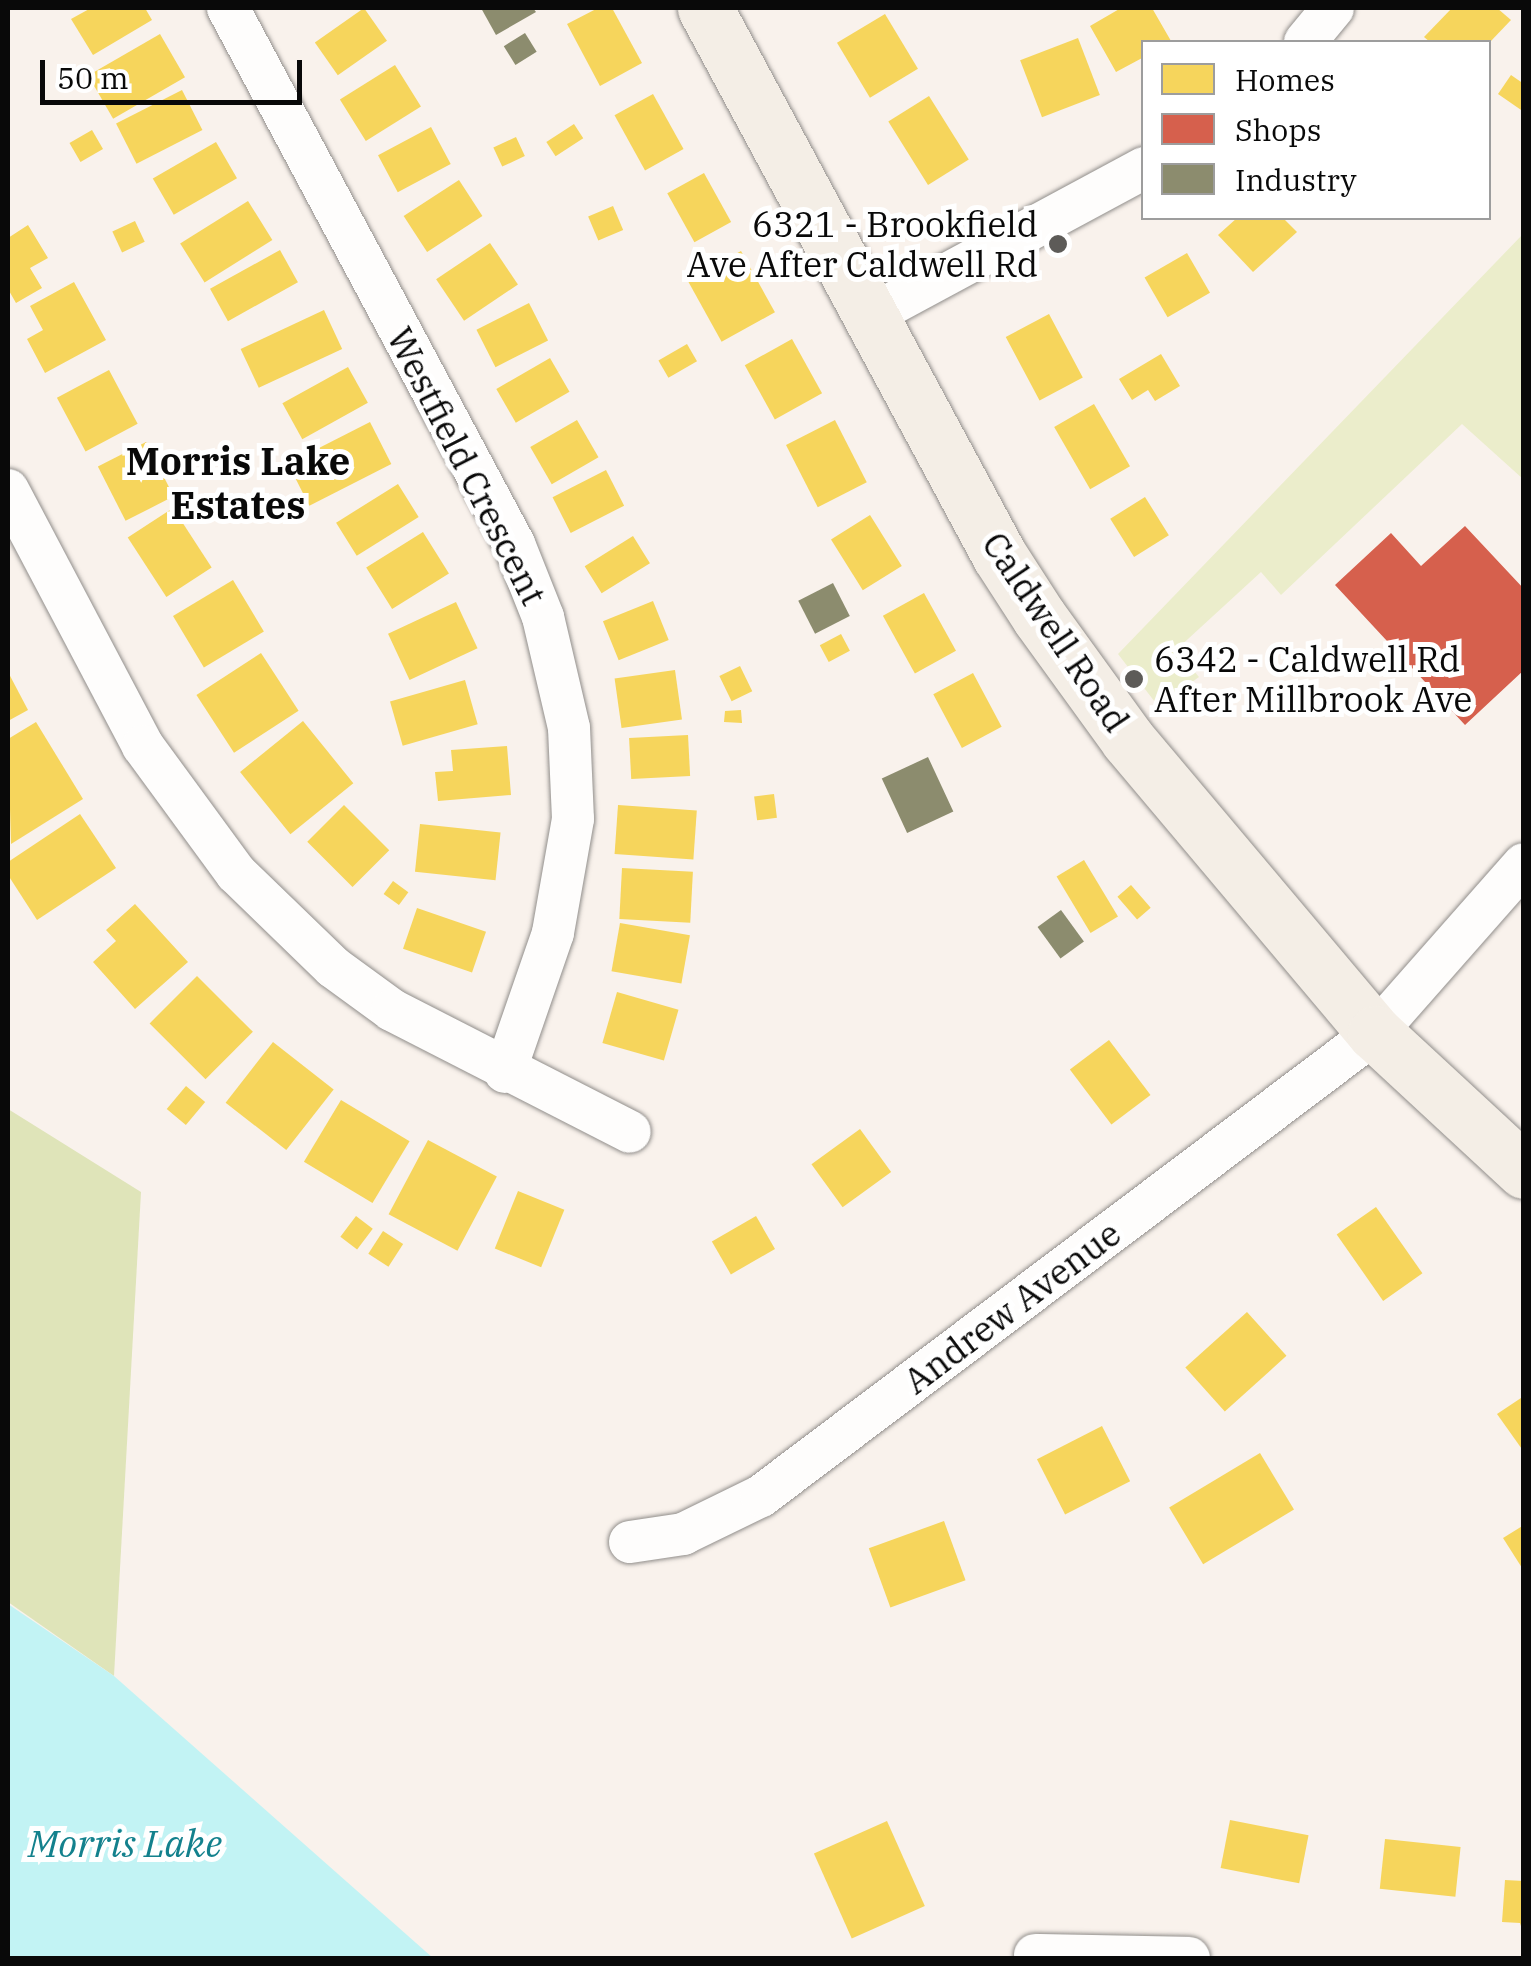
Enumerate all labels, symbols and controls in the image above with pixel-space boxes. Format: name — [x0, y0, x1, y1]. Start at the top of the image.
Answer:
scale bar — [45, 40, 308, 102]
legend — [1141, 40, 1491, 220]
text: 50 m — [57, 58, 129, 97]
text: Homes — [1235, 60, 1335, 99]
text: Shops — [1235, 110, 1321, 149]
text: Industry — [1235, 160, 1357, 199]
place label: 6321 - Brookfield Ave After Caldwell Rd — [687, 203, 1038, 285]
marker: 6321 - Brookfield Ave After Caldwell Rd — [1047, 233, 1069, 255]
street label: Westfield Crescent — [379, 320, 555, 612]
district label: Morris Lake Estates — [126, 438, 350, 528]
street label: Caldwell Road — [974, 524, 1138, 740]
place label: 6342 - Caldwell Rd After Millbrook Ave — [1154, 638, 1472, 720]
marker: 6342 - Caldwell Rd After Millbrook Ave — [1123, 668, 1145, 690]
street label: Andrew Avenue — [895, 1212, 1129, 1402]
water label: Morris Lake — [28, 1820, 222, 1866]

